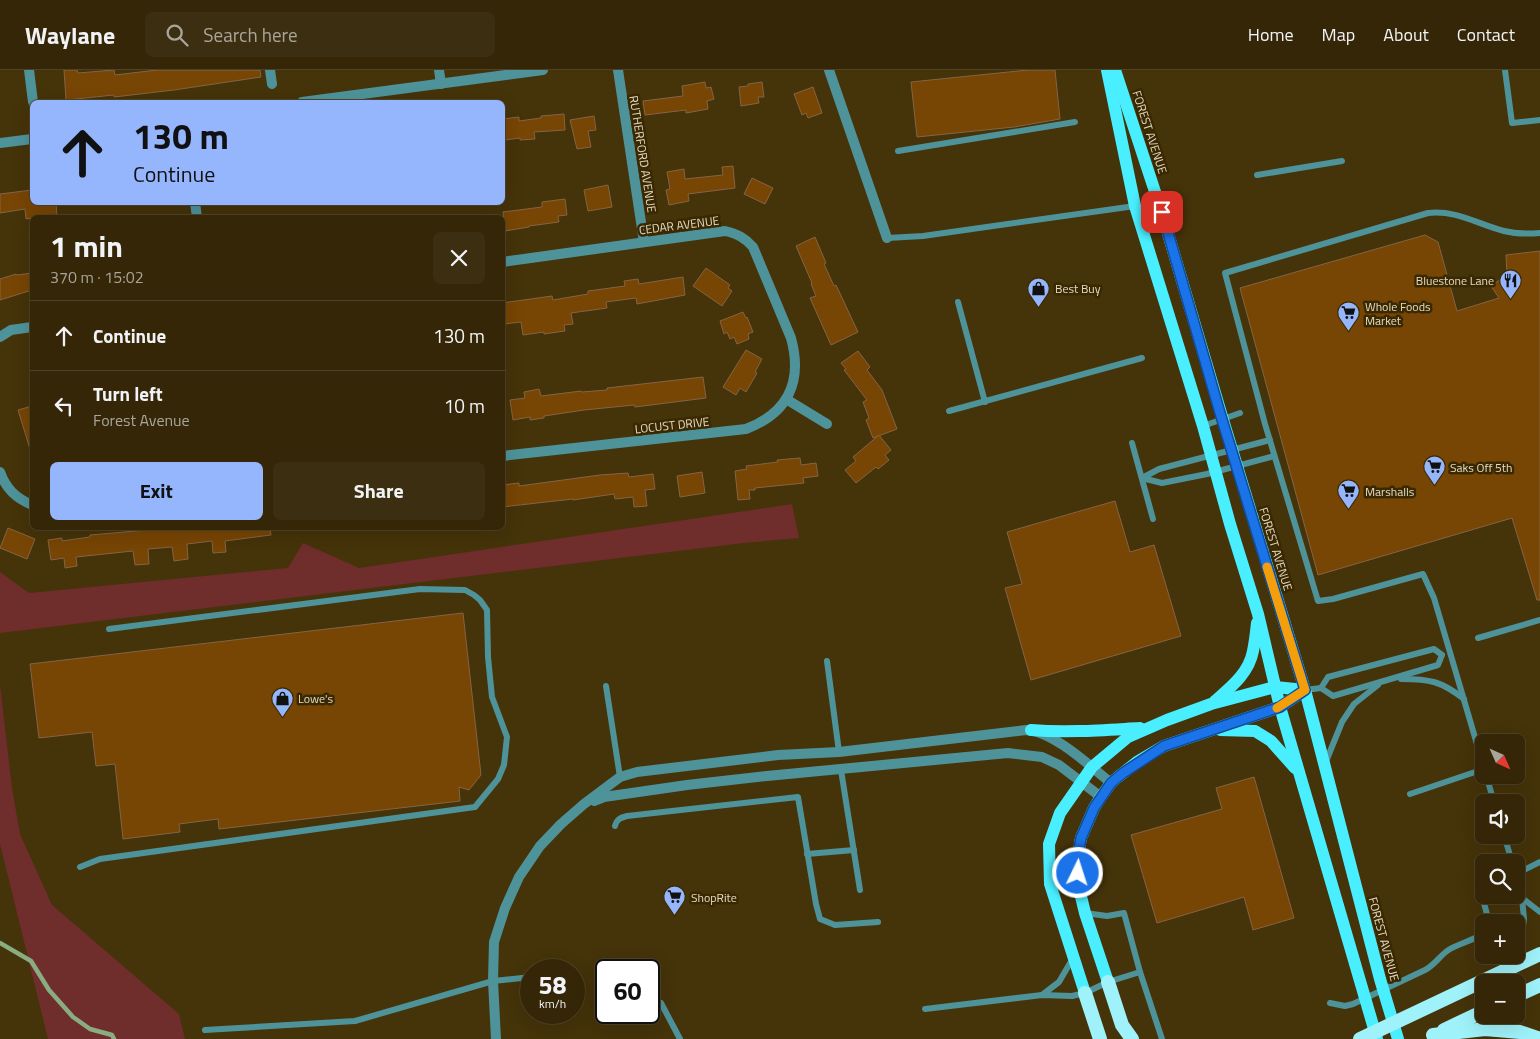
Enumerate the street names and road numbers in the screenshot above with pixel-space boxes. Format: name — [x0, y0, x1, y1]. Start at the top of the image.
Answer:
street label: FOREST AVENUE — [1128, 88, 1173, 176]
street label: RUTHERFORD AVENUE — [624, 94, 662, 214]
street label: CEDAR AVENUE — [638, 211, 721, 239]
street label: LOCUST DRIVE — [634, 412, 711, 438]
street label: FOREST AVENUE — [1254, 505, 1298, 593]
street label: FOREST AVENUE — [1364, 895, 1404, 984]

